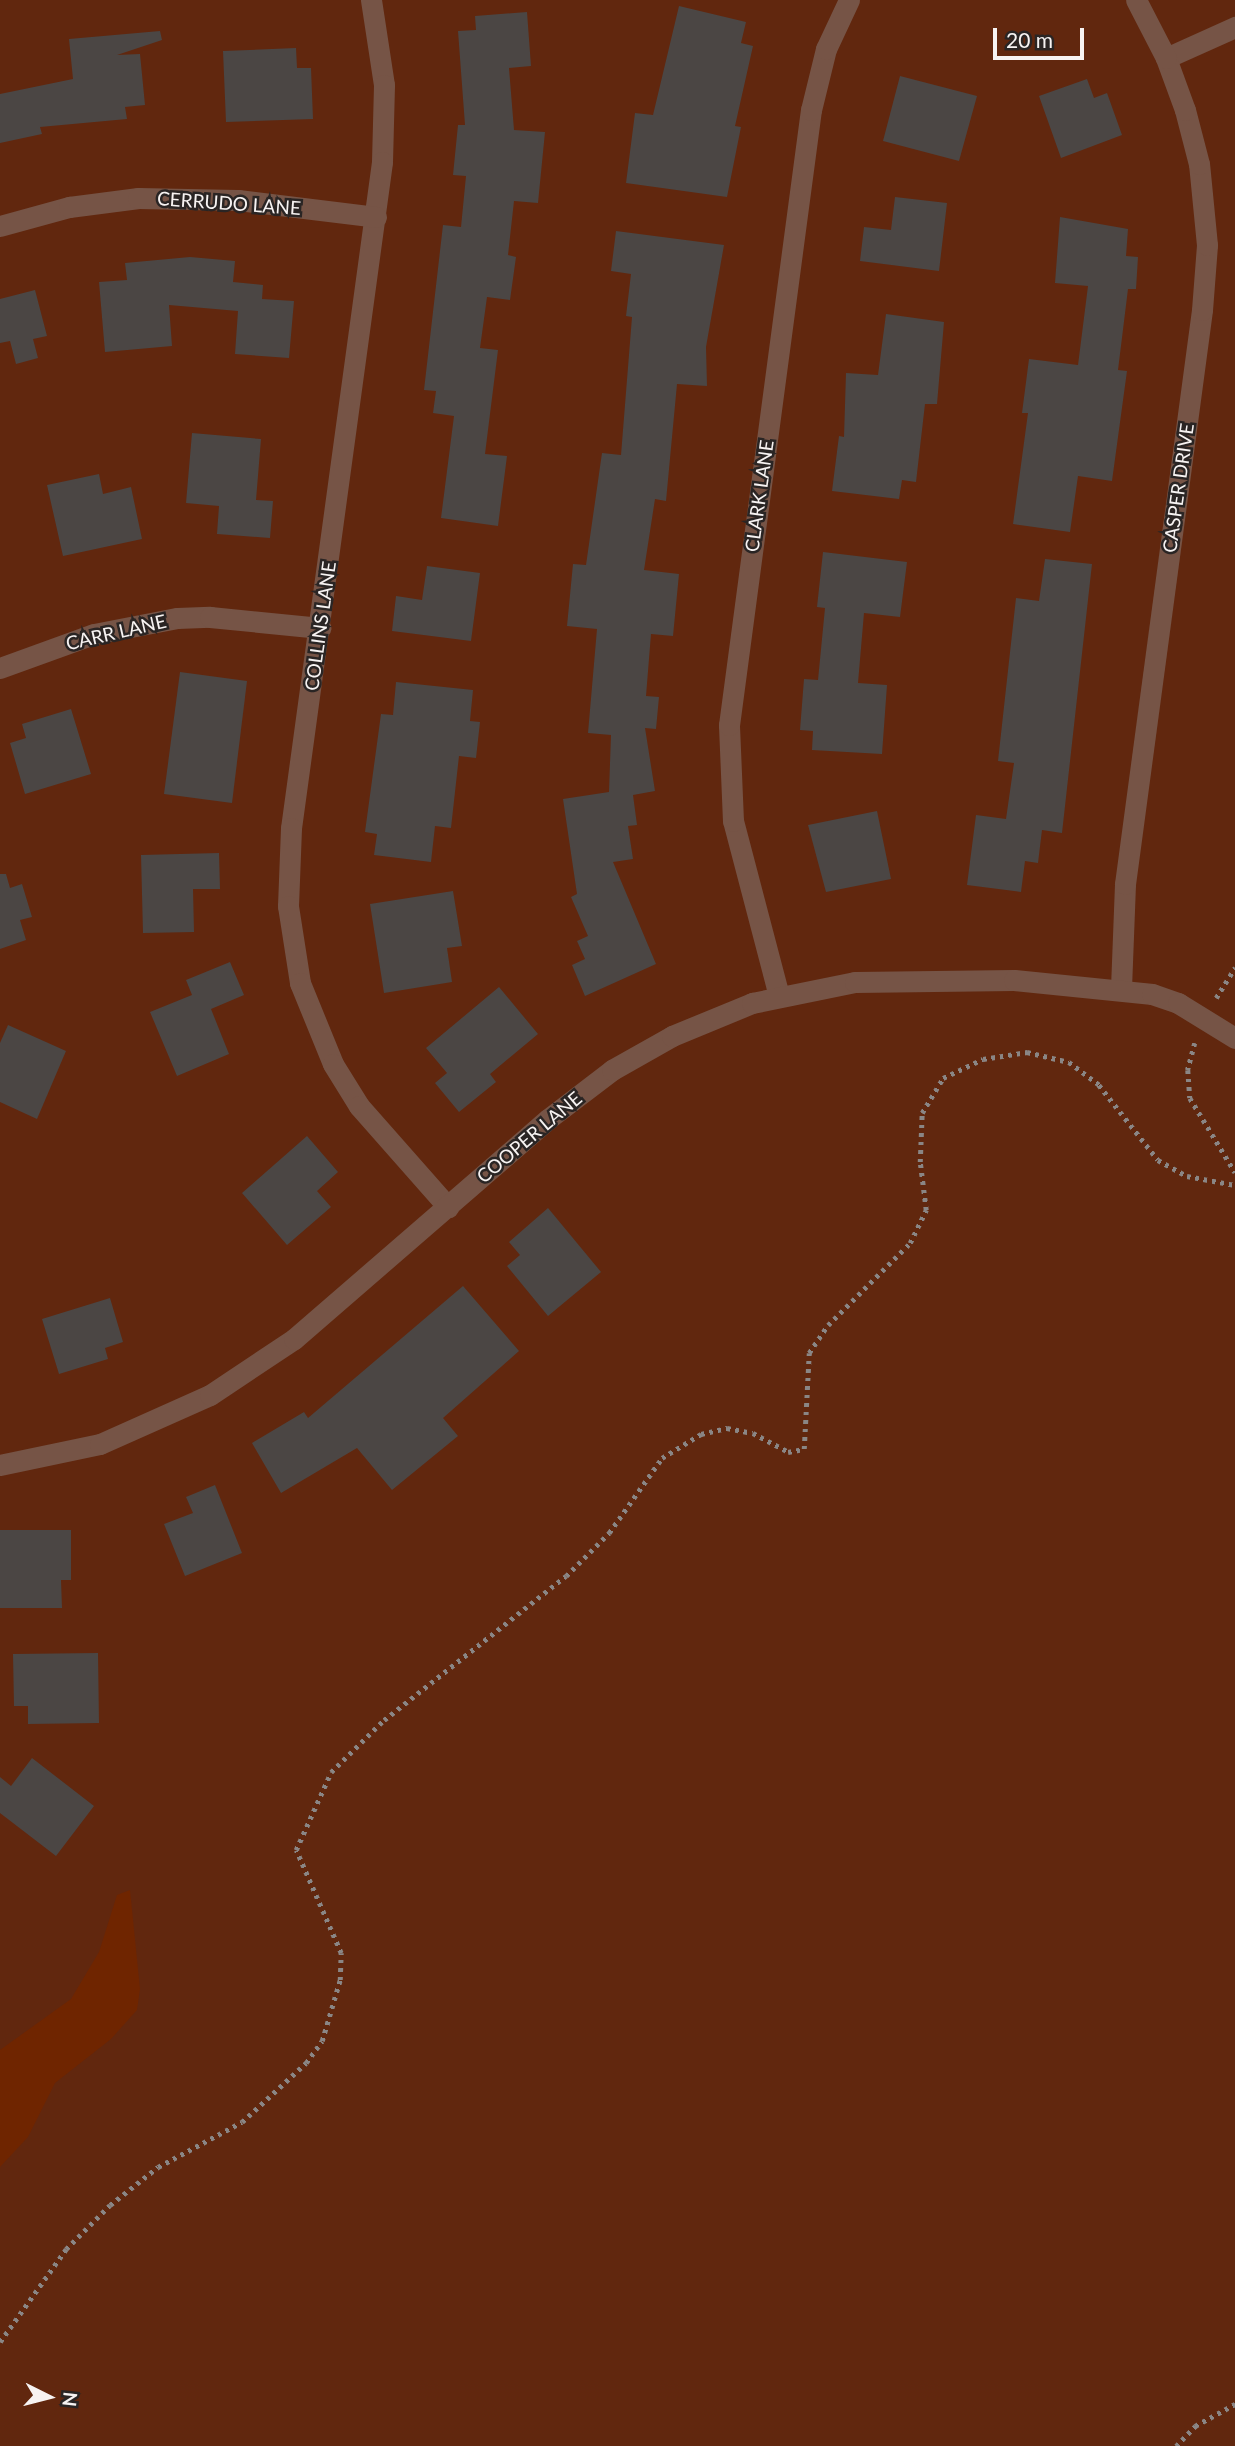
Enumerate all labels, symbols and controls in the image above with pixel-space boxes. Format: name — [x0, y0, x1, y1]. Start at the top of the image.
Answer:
scale bar — [997, 14, 1088, 58]
text: 20 m — [1006, 27, 1053, 52]
street label: CERRUDO LANE — [156, 187, 302, 219]
street label: CASPER DRIVE — [1158, 422, 1198, 554]
street label: CLARK LANE — [740, 439, 778, 553]
street label: COLLINS LANE — [300, 560, 340, 692]
street label: CARR LANE — [64, 609, 168, 655]
street label: COOPER LANE — [472, 1086, 586, 1188]
north arrow — [14, 2362, 84, 2432]
text: N — [58, 2391, 83, 2408]

